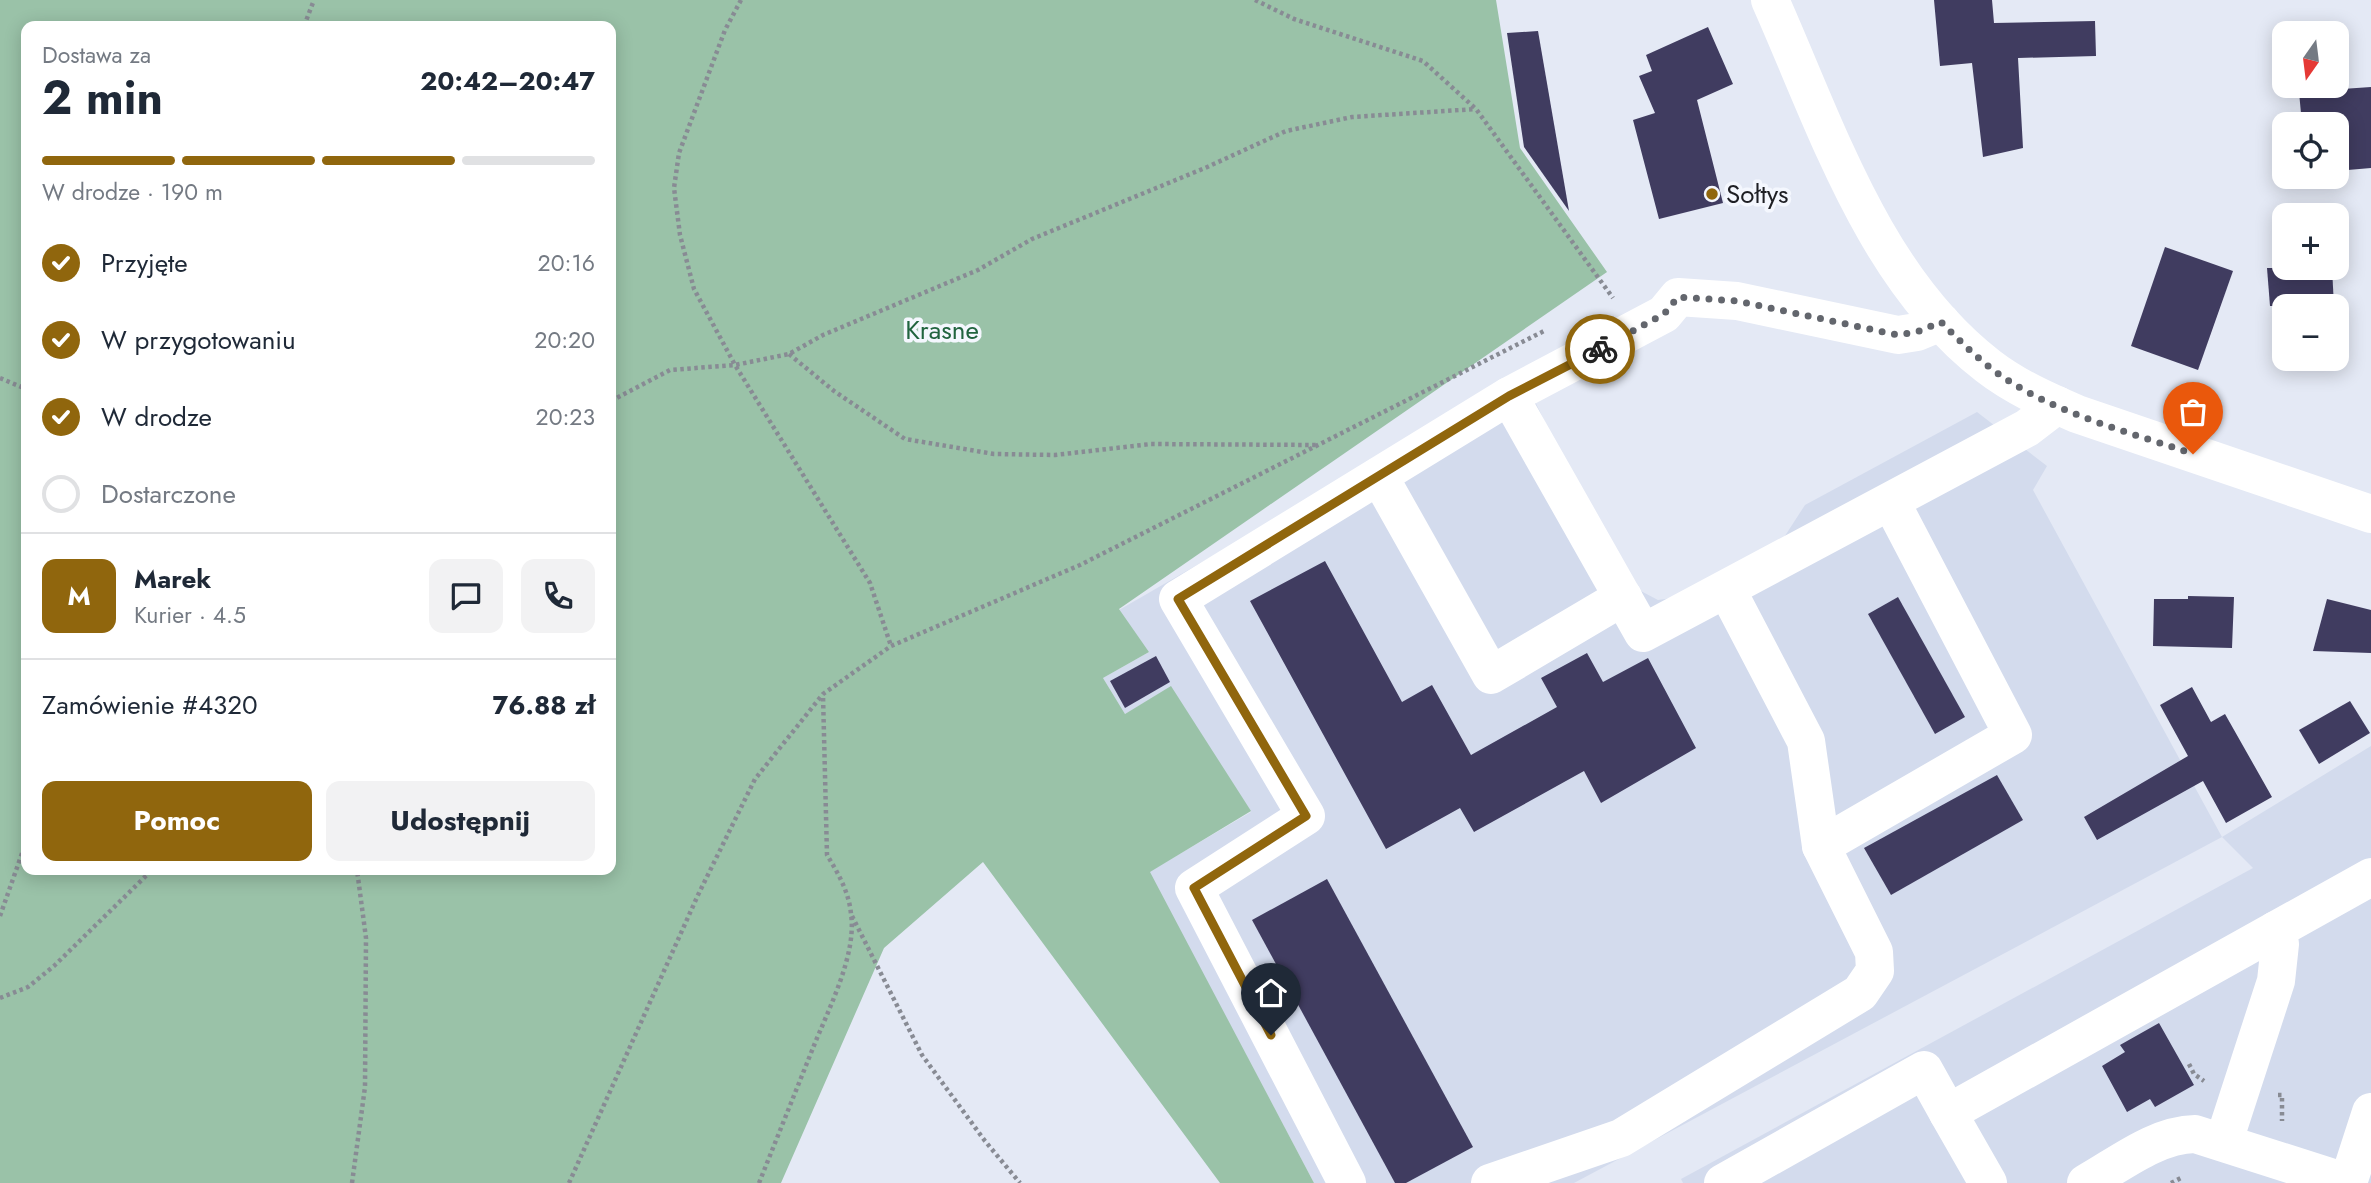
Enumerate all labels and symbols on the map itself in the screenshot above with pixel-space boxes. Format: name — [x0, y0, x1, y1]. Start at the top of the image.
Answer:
north arrow — [2272, 21, 2348, 98]
place label: Sołtys — [1726, 175, 1789, 213]
marker: Sołtys — [1704, 186, 1720, 202]
park label: Krasne — [905, 311, 979, 349]
courier — [1565, 314, 1635, 384]
pin — [2163, 382, 2223, 454]
pin — [1241, 963, 1301, 1035]

